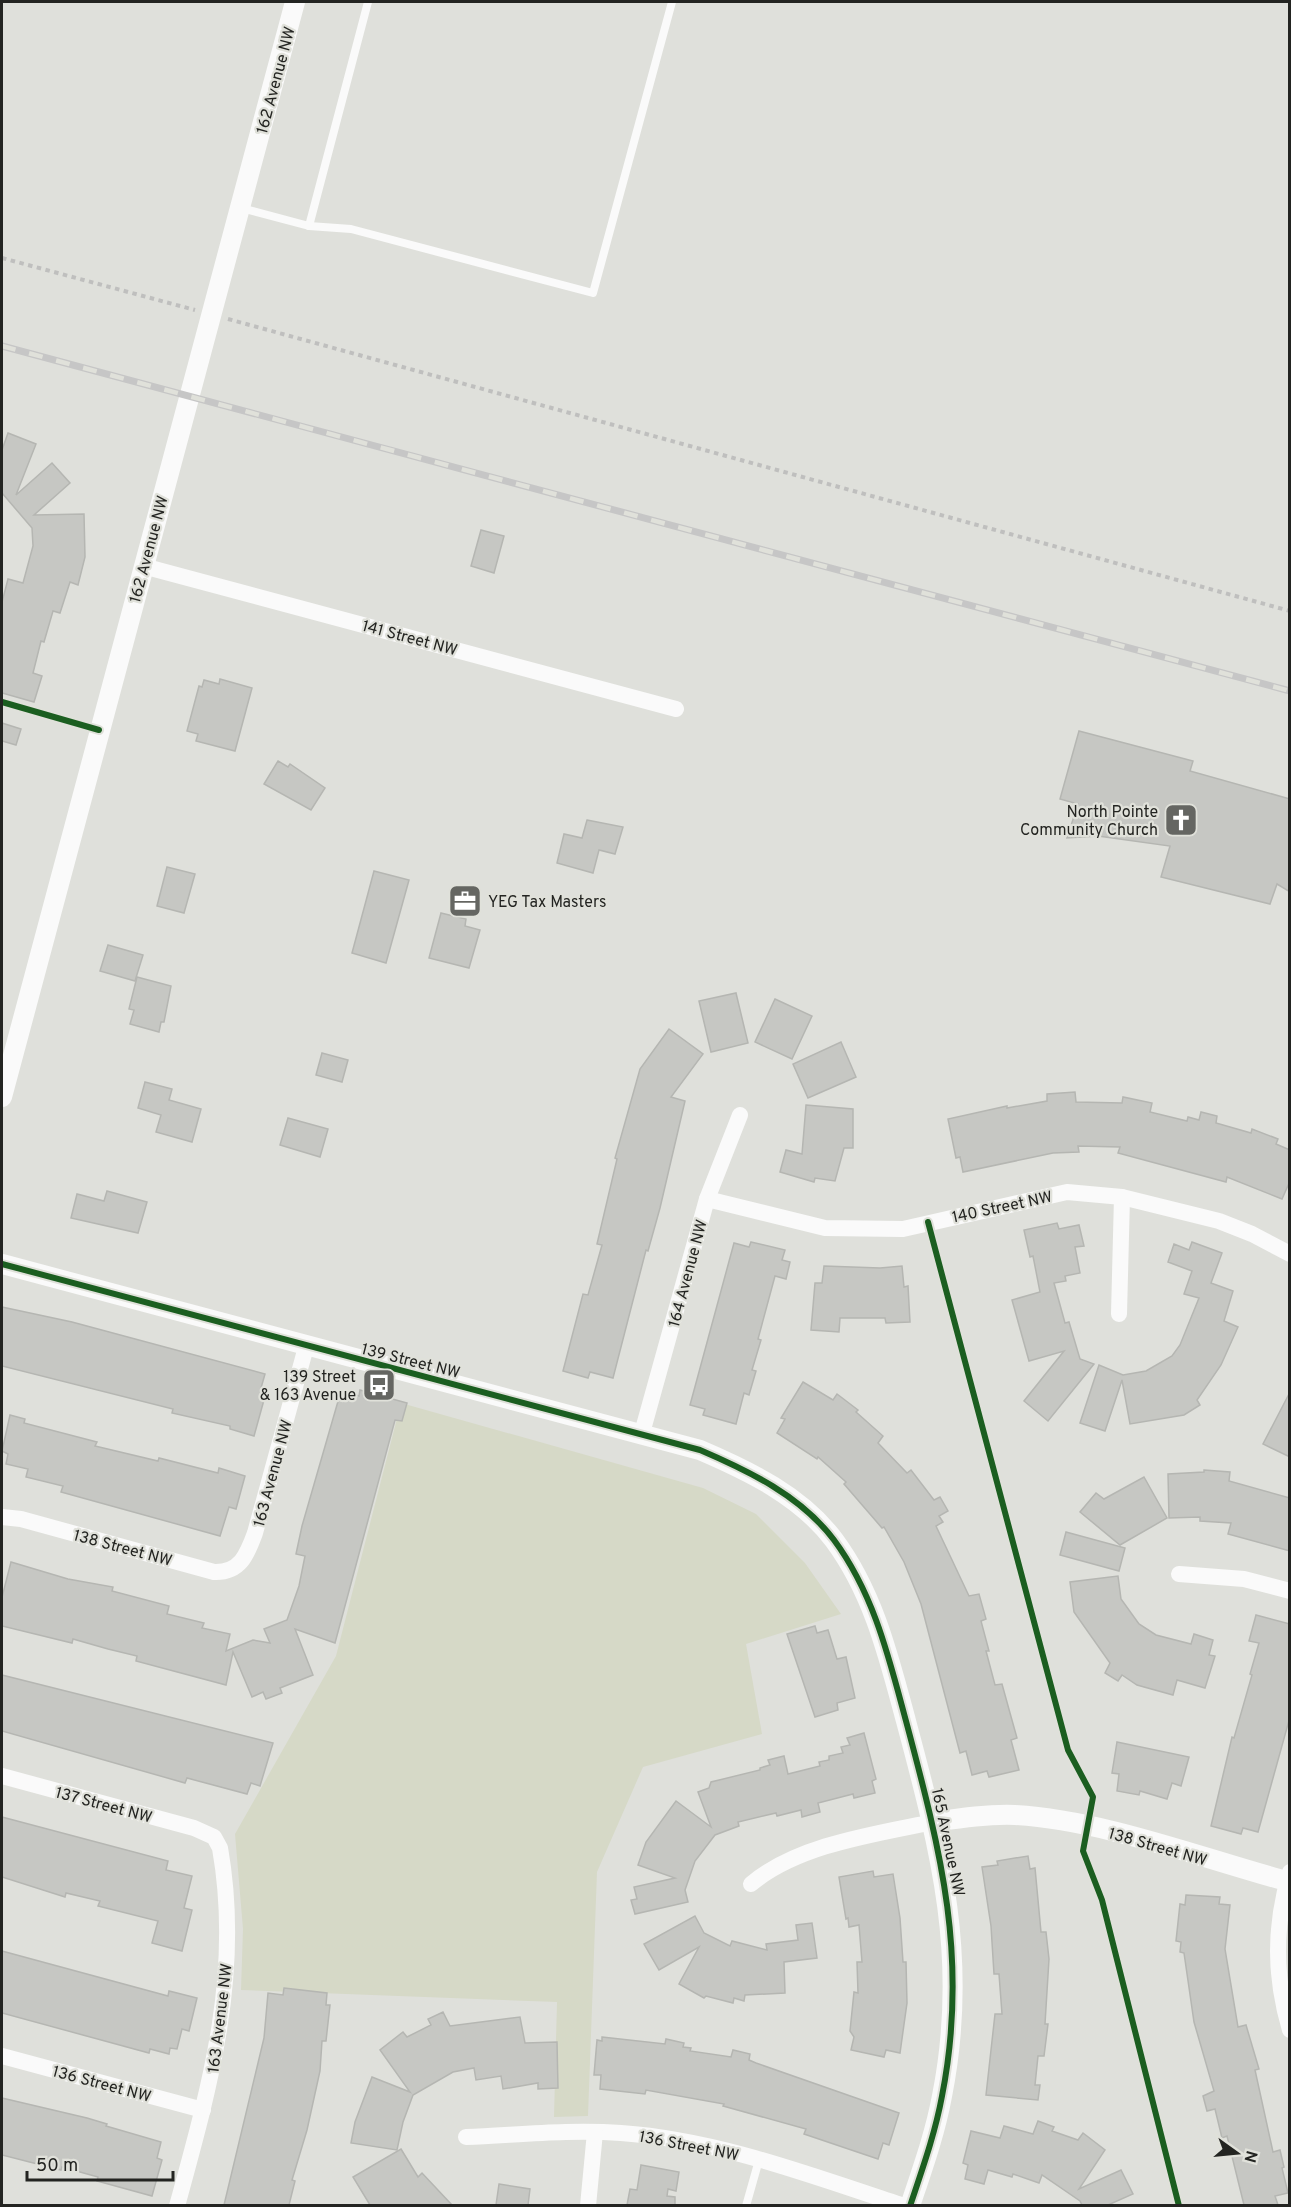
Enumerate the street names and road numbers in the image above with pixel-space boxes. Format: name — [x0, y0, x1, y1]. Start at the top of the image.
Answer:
street label: 162 Avenue NW — [253, 25, 301, 136]
street label: 162 Avenue NW — [126, 494, 174, 605]
street label: 141 Street NW — [360, 617, 459, 661]
street label: 140 Street NW — [950, 1188, 1054, 1228]
street label: 164 Avenue NW — [665, 1218, 713, 1329]
street label: 139 Street NW — [359, 1340, 462, 1384]
street label: 163 Avenue NW — [250, 1418, 298, 1529]
street label: 138 Street NW — [71, 1526, 174, 1572]
street label: 137 Street NW — [53, 1783, 154, 1828]
street label: 165 Avenue NW — [926, 1786, 968, 1899]
street label: 138 Street NW — [1106, 1824, 1209, 1872]
street label: 163 Avenue NW — [204, 1962, 238, 2074]
street label: 136 Street NW — [50, 2062, 153, 2108]
street label: 136 Street NW — [637, 2127, 740, 2166]

